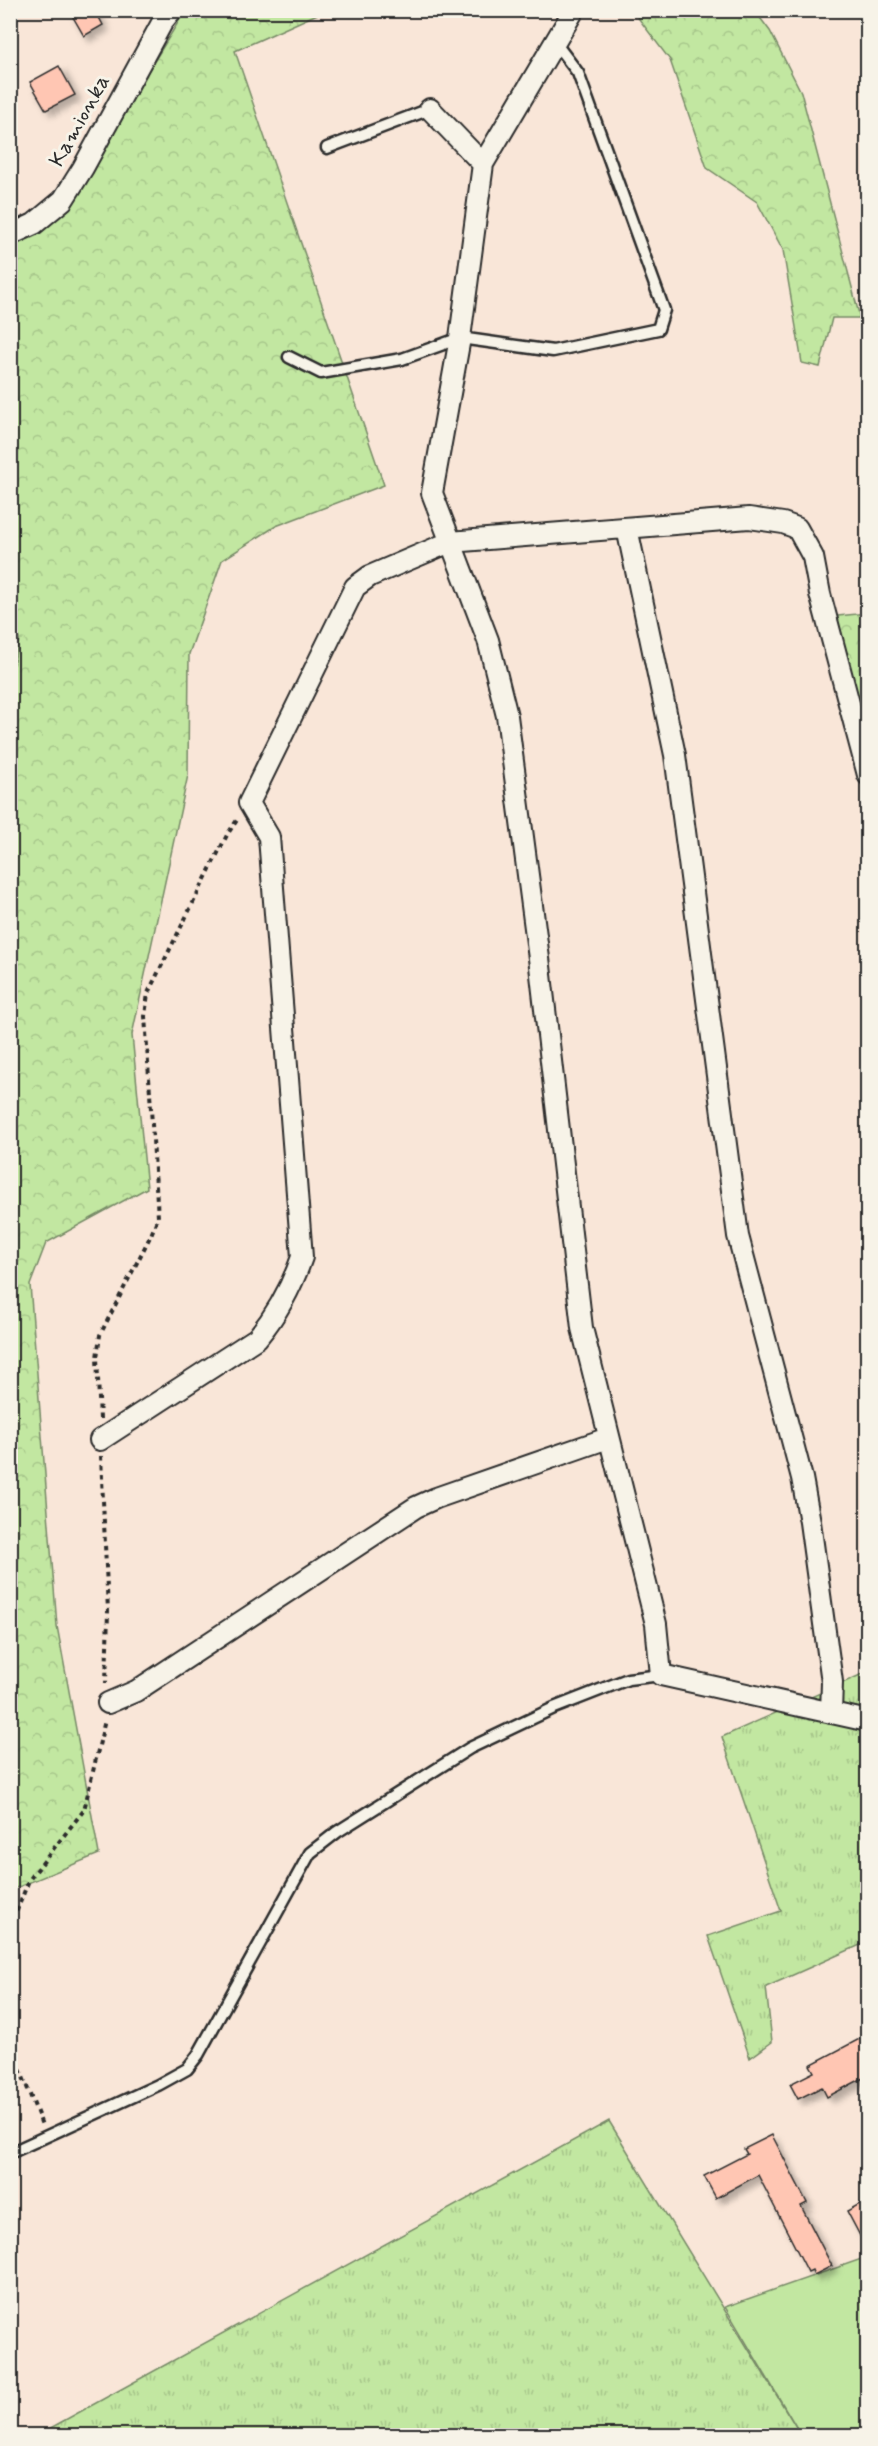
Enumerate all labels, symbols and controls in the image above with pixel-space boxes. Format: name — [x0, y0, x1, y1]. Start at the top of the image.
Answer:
street label: Kamionka — [43, 70, 117, 172]

